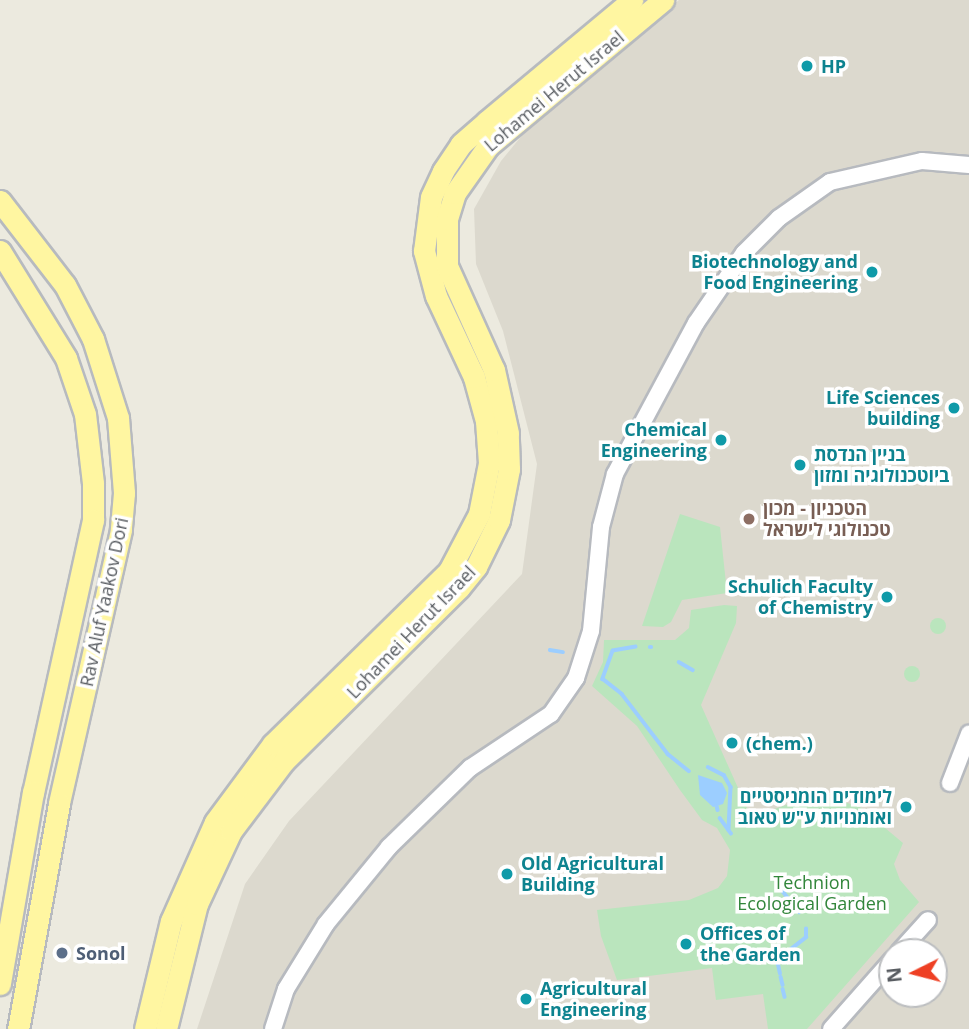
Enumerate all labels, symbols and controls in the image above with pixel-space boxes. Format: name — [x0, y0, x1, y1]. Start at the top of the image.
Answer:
street label: Lohamei Herut Israel — [480, 26, 628, 156]
place label: HP — [821, 55, 846, 77]
marker: HP — [799, 58, 815, 74]
place label: Biotechnology and Food Engineering — [691, 251, 858, 294]
marker: Biotechnology and Food Engineering — [864, 264, 880, 280]
place label: Life Sciences building — [826, 387, 940, 430]
marker: Life Sciences building — [946, 400, 962, 416]
place label: Chemical Engineering — [601, 419, 707, 462]
marker: Chemical Engineering — [713, 432, 729, 448]
place label: בניין הנדסת ביוטכנולוגיה ומזון — [814, 444, 949, 486]
marker: בניין הנדסת ביוטכנולוגיה ומזון — [792, 457, 808, 473]
place label: הטכניון - מכון טכנולוגי לישראל — [763, 498, 891, 540]
marker: הטכניון - מכון טכנולוגי לישראל — [741, 511, 757, 527]
street label: Rav Aluf Yaakov Dori — [76, 515, 132, 689]
street label: Lohamei Herut Israel — [342, 561, 480, 703]
place label: Schulich Faculty of Chemistry — [728, 576, 873, 618]
marker: Schulich Faculty of Chemistry — [879, 589, 895, 605]
place label: (chem.) — [746, 732, 813, 754]
marker: (chem.) — [724, 735, 740, 751]
place label: לימודים הומניסטיים ואומנויות ע"ש טאוב — [738, 786, 892, 828]
marker: לימודים הומניסטיים ואומנויות ע"ש טאוב — [898, 799, 914, 815]
place label: Old Agricultural Building — [521, 853, 664, 896]
marker: Old Agricultural Building — [499, 866, 515, 882]
park label: Technion Ecological Garden — [737, 872, 887, 914]
place label: Offices of the Garden — [700, 923, 801, 965]
marker: Offices of the Garden — [678, 936, 694, 952]
north arrow — [878, 938, 948, 1008]
place label: Sonol — [76, 942, 126, 964]
marker: Sonol — [54, 945, 70, 961]
text: N — [880, 966, 908, 984]
place label: Agricultural Engineering — [540, 978, 647, 1020]
marker: Agricultural Engineering — [518, 991, 534, 1007]

